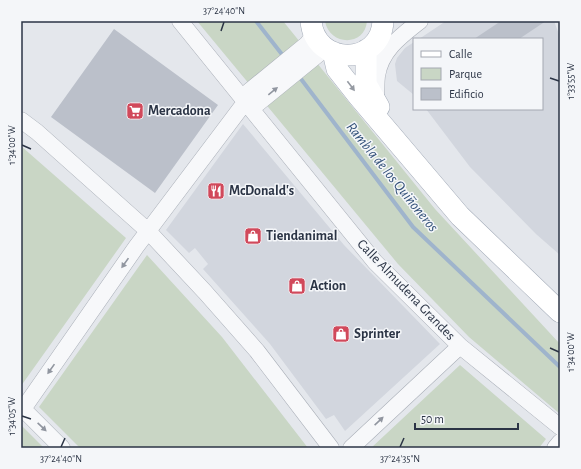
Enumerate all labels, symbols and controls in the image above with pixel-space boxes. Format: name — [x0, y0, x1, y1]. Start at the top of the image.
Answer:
text: 37°24'40"N — [203, 6, 245, 16]
legend — [413, 38, 543, 110]
text: Calle — [449, 48, 472, 60]
text: 1°33'55"W — [566, 63, 576, 99]
text: Parque — [449, 68, 482, 80]
one-way arrow — [346, 81, 355, 92]
one-way arrow — [267, 87, 278, 95]
text: Edificio — [449, 88, 484, 100]
supermarket icon: Mercadona — [125, 101, 145, 121]
place label: Mercadona — [148, 104, 211, 118]
water label: Rambla de los Quiñoneros — [343, 119, 441, 235]
text: 1°34'00"W — [7, 125, 17, 165]
restaurant icon: McDonald's — [206, 181, 226, 201]
place label: McDonald's — [229, 184, 294, 198]
shop icon: Tiendanimal — [243, 226, 263, 246]
place label: Tiendanimal — [266, 229, 338, 243]
street label: Calle Almudena Grandes — [354, 237, 458, 343]
one-way arrow — [121, 257, 129, 268]
shop icon: Action — [287, 276, 307, 296]
place label: Action — [310, 279, 346, 293]
shop icon: Sprinter — [331, 324, 351, 344]
place label: Sprinter — [354, 327, 400, 341]
text: 1°34'00"W — [566, 332, 576, 372]
one-way arrow — [47, 364, 55, 375]
text: 1°34'05"W — [7, 397, 17, 435]
scale bar — [415, 405, 518, 431]
text: 50 m — [421, 413, 444, 425]
one-way arrow — [374, 417, 384, 426]
one-way arrow — [37, 422, 47, 432]
text: 37°24'40"N — [40, 454, 82, 464]
text: 37°24'35"N — [380, 454, 420, 464]

